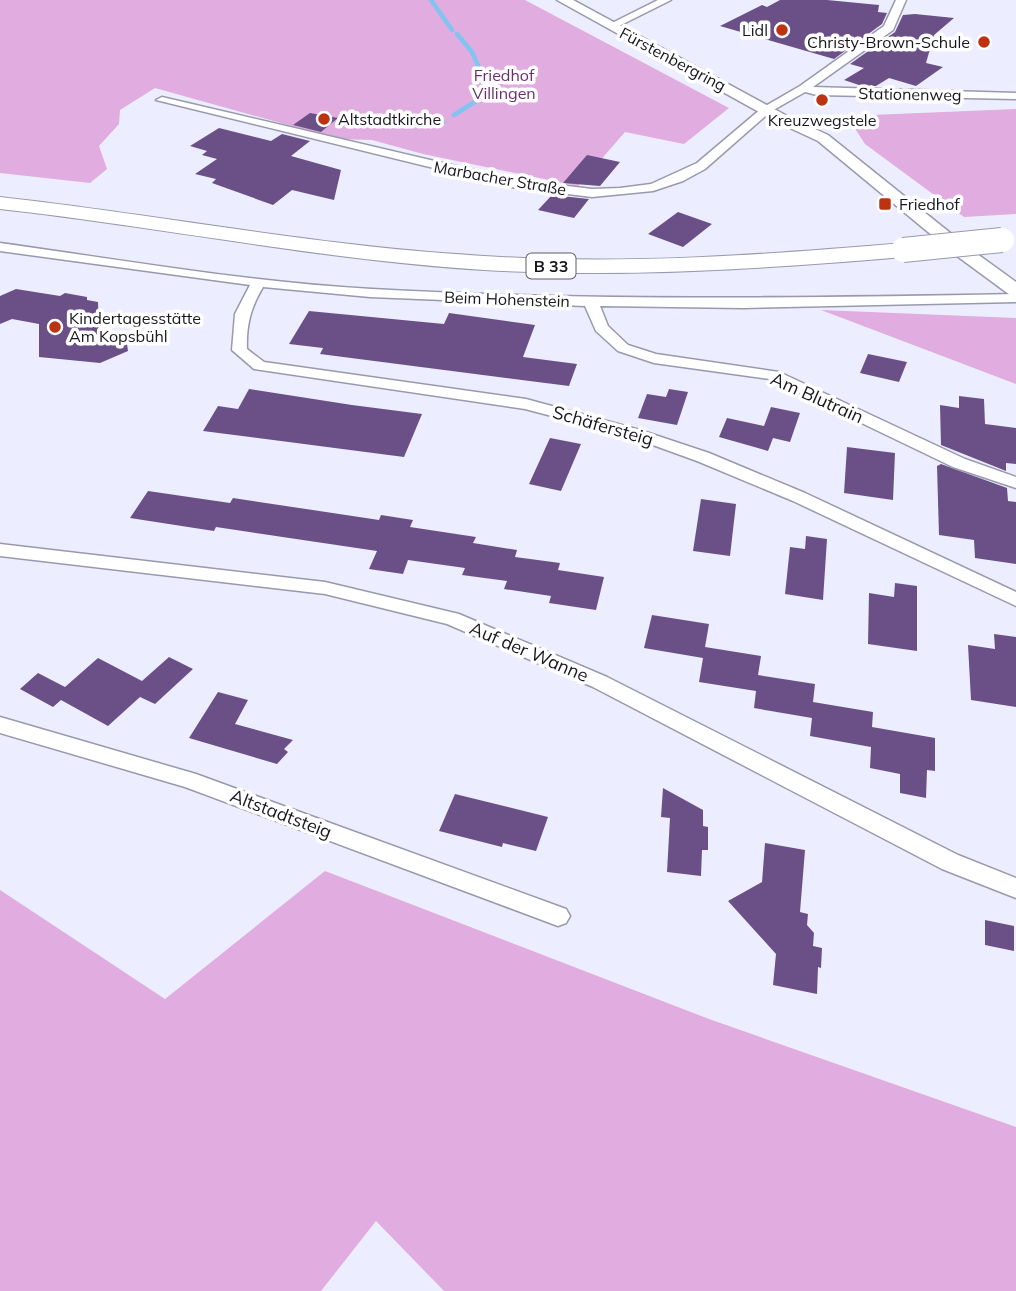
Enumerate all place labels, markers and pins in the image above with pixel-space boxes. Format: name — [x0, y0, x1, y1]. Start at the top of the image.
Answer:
place label: Lidl — [742, 20, 768, 40]
marker: Lidl — [774, 22, 790, 38]
place label: Christy-Brown-Schule — [807, 32, 970, 52]
marker: Christy-Brown-Schule — [976, 34, 992, 50]
marker: Kreuzwegstele — [814, 92, 830, 108]
place label: Altstadtkirche — [338, 109, 441, 129]
place label: Kreuzwegstele — [768, 110, 876, 130]
marker: Altstadtkirche — [316, 111, 332, 127]
place label: Friedhof — [899, 194, 960, 214]
marker: Friedhof — [877, 196, 893, 212]
place label: Kindertagesstätte Am Kopsbühl — [69, 308, 201, 346]
marker: Kindertagesstätte Am Kopsbühl — [47, 319, 63, 335]

